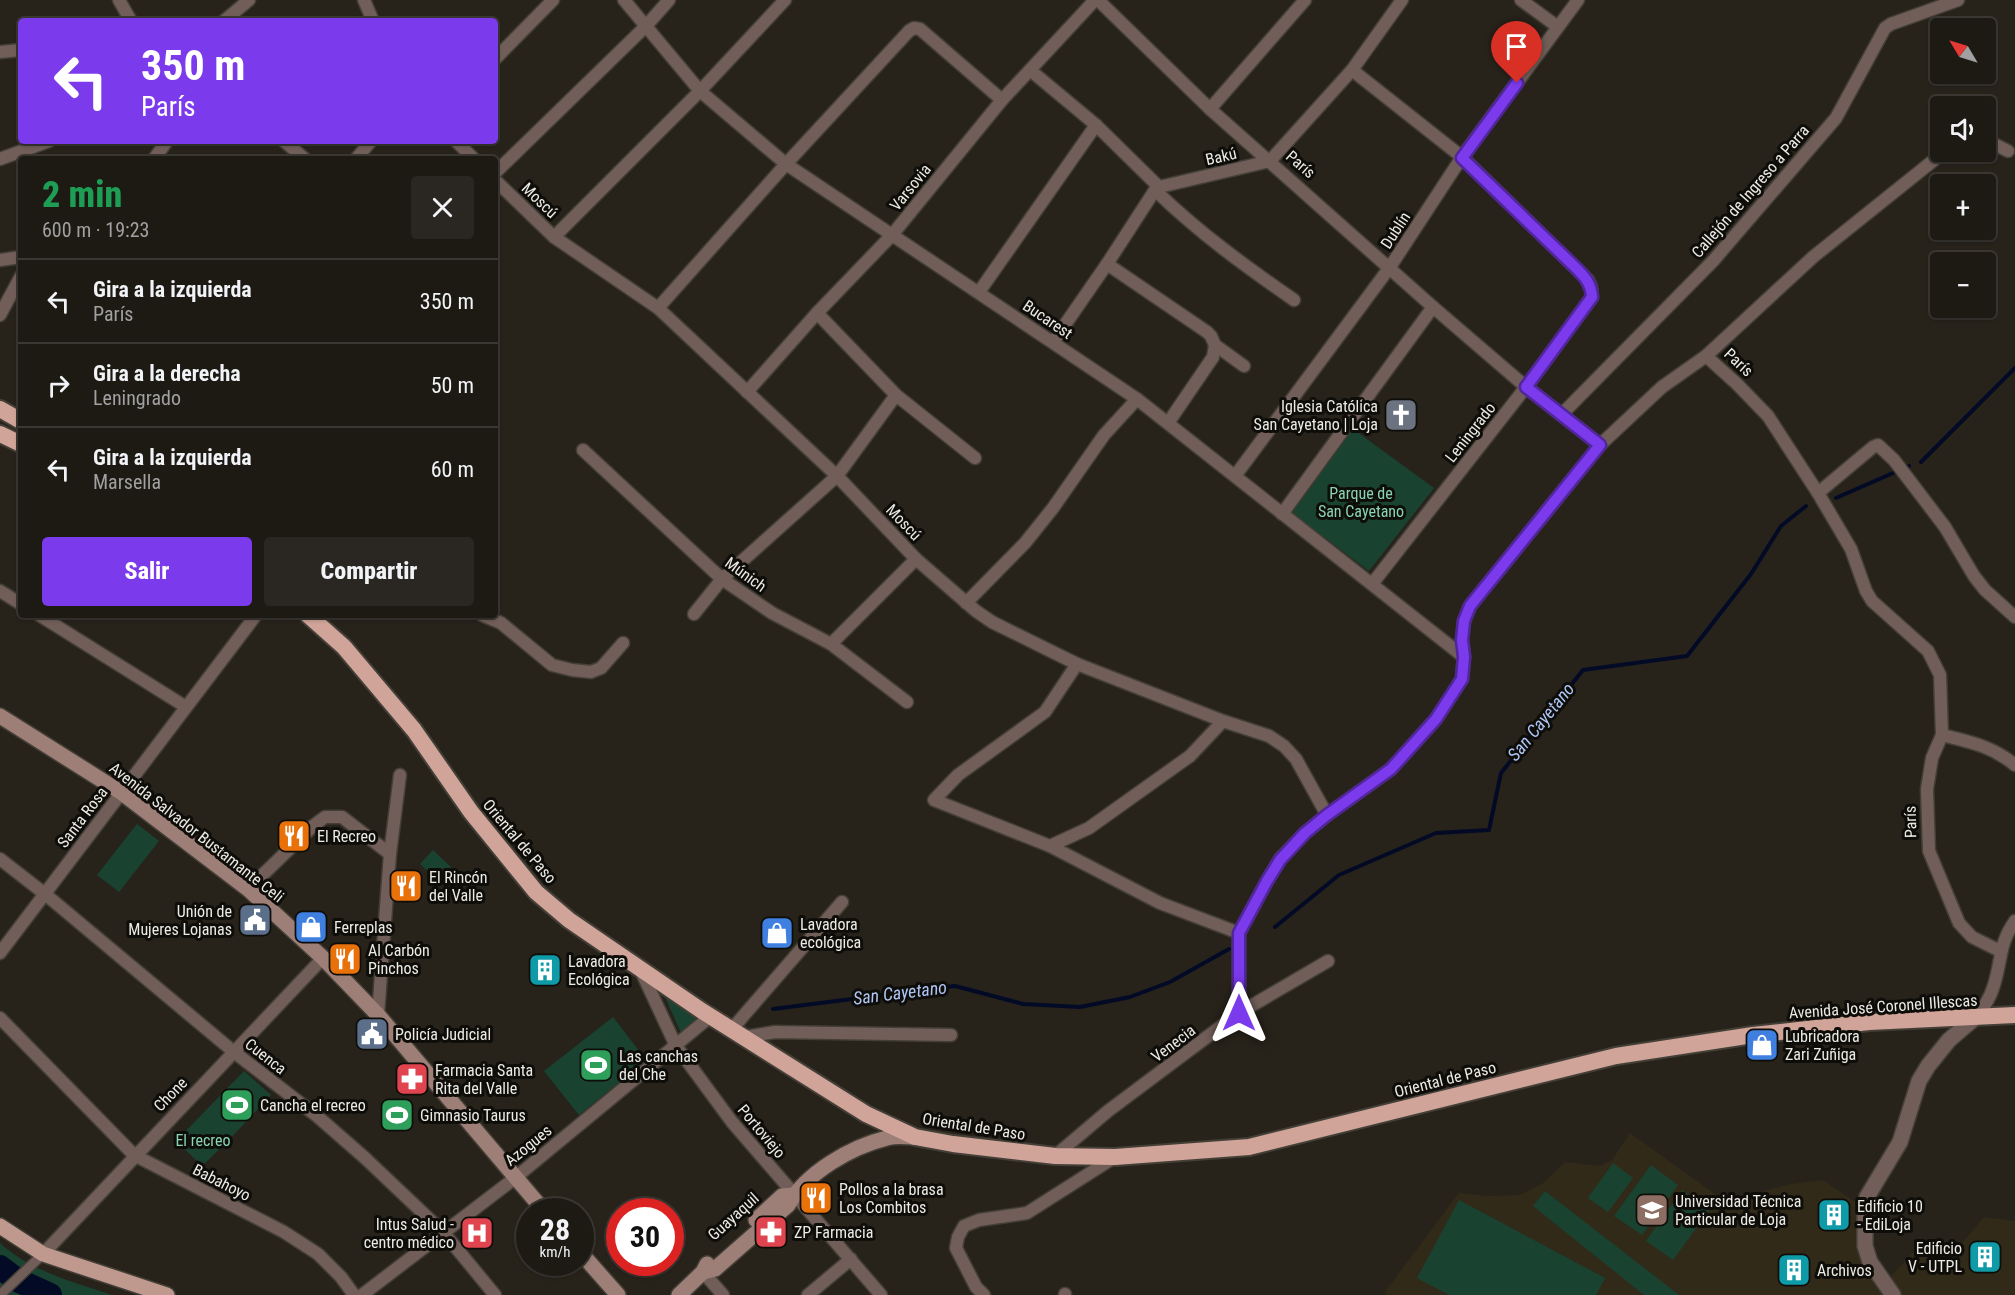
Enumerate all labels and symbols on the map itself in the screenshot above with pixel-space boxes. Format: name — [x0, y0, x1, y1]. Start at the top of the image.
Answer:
north arrow — [1930, 18, 1996, 84]
pin — [1491, 21, 1542, 83]
street label: Callejón de Ingreso a Parra — [1688, 121, 1813, 262]
street label: Bakú — [1204, 144, 1239, 169]
street label: París — [1282, 147, 1319, 182]
street label: Varsovia — [886, 160, 935, 214]
street label: Moscú — [518, 179, 562, 222]
street label: Dublín — [1377, 208, 1414, 252]
street label: Bucarest — [1019, 296, 1076, 343]
street label: París — [1720, 344, 1757, 380]
place label: Iglesia Católica San Cayetano | Loja — [1254, 397, 1378, 434]
church icon: Iglesia Católica San Cayetano | Loja — [1383, 397, 1419, 433]
street label: Leningrado — [1441, 399, 1500, 466]
park label: Parque de San Cayetano — [1318, 484, 1404, 521]
street label: Moscú — [882, 500, 925, 544]
street label: Múnich — [721, 553, 770, 596]
water label: San Cayetano — [1503, 678, 1578, 765]
street label: Avenida Salvador Bustamante Celi — [106, 758, 288, 906]
street label: Santa Rosa — [53, 783, 111, 851]
street label: Oriental de Paso — [479, 795, 560, 887]
street label: París — [1901, 806, 1920, 838]
restaurant icon: El Recreo — [276, 818, 312, 854]
place label: El Recreo — [317, 827, 376, 846]
restaurant icon: El Rincón del Valle — [388, 868, 424, 904]
place label: El Rincón del Valle — [429, 868, 487, 905]
place label: Unión de Mujeres Lojanas — [128, 902, 232, 939]
public building icon: Unión de Mujeres Lojanas — [237, 902, 273, 938]
shop icon: Ferreplas — [293, 909, 329, 945]
shop icon: Lavadora ecológica — [759, 915, 795, 951]
place label: Lavadora ecológica — [800, 915, 861, 952]
place label: Ferreplas — [334, 918, 393, 937]
restaurant icon: Al Carbón Pinchos — [327, 941, 363, 977]
place label: Al Carbón Pinchos — [368, 941, 430, 978]
building icon: Lavadora Ecológica — [527, 952, 563, 988]
place label: Lavadora Ecológica — [568, 952, 630, 989]
water label: San Cayetano — [852, 976, 948, 1009]
position arrow — [1207, 981, 1271, 1045]
street label: Avenida José Coronel Illescas — [1788, 990, 1978, 1023]
public building icon: Policía Judicial — [354, 1016, 390, 1052]
street label: Venecia — [1148, 1021, 1199, 1066]
place label: Policía Judicial — [395, 1025, 491, 1044]
shop icon: Lubricadora Zari Zuñiga — [1744, 1027, 1780, 1063]
place label: Lubricadora Zari Zuñiga — [1785, 1027, 1860, 1064]
street label: Cuenca — [241, 1034, 290, 1078]
sports icon: Las canchas del Che — [578, 1047, 614, 1083]
place label: Las canchas del Che — [619, 1047, 698, 1084]
street label: Oriental de Paso — [1392, 1058, 1498, 1101]
pharmacy icon: Farmacia Santa Rita del Valle — [394, 1061, 430, 1097]
place label: Farmacia Santa Rita del Valle — [435, 1061, 533, 1098]
street label: Chone — [150, 1073, 191, 1115]
sports icon: Cancha el recreo — [219, 1087, 255, 1123]
place label: Cancha el recreo — [260, 1096, 366, 1115]
sports icon: Gimnasio Taurus — [379, 1097, 415, 1133]
street label: Portoviejo — [734, 1101, 790, 1162]
place label: Gimnasio Taurus — [420, 1106, 526, 1125]
street label: Oriental de Paso — [921, 1109, 1027, 1144]
street label: Azogues — [501, 1121, 556, 1170]
park label: El recreo — [175, 1131, 231, 1150]
street label: Babahoyo — [190, 1160, 254, 1205]
restaurant icon: Pollos a la brasa Los Combitos — [798, 1180, 834, 1216]
place label: Pollos a la brasa Los Combitos — [839, 1180, 944, 1217]
street label: Guayaquil — [704, 1189, 763, 1244]
school or university icon: Universidad Técnica Particular de Loja — [1634, 1192, 1670, 1228]
place label: Universidad Técnica Particular de Loja — [1675, 1192, 1801, 1229]
building icon: Edificio 10 - EdiLoja — [1816, 1197, 1852, 1233]
place label: Edificio 10 - EdiLoja — [1857, 1197, 1923, 1234]
speed limit sign: 30 — [606, 1198, 684, 1276]
pharmacy icon: ZP Farmacia — [753, 1214, 789, 1250]
place label: Intus Salud - centro médico — [364, 1215, 454, 1252]
hospital icon: Intus Salud - centro médico — [459, 1215, 495, 1251]
place label: ZP Farmacia — [794, 1223, 873, 1242]
place label: Edificio V - UTPL — [1908, 1239, 1962, 1276]
building icon: Edificio V - UTPL — [1967, 1239, 2003, 1275]
building icon: Archivos — [1776, 1252, 1812, 1288]
place label: Archivos — [1817, 1261, 1872, 1280]

